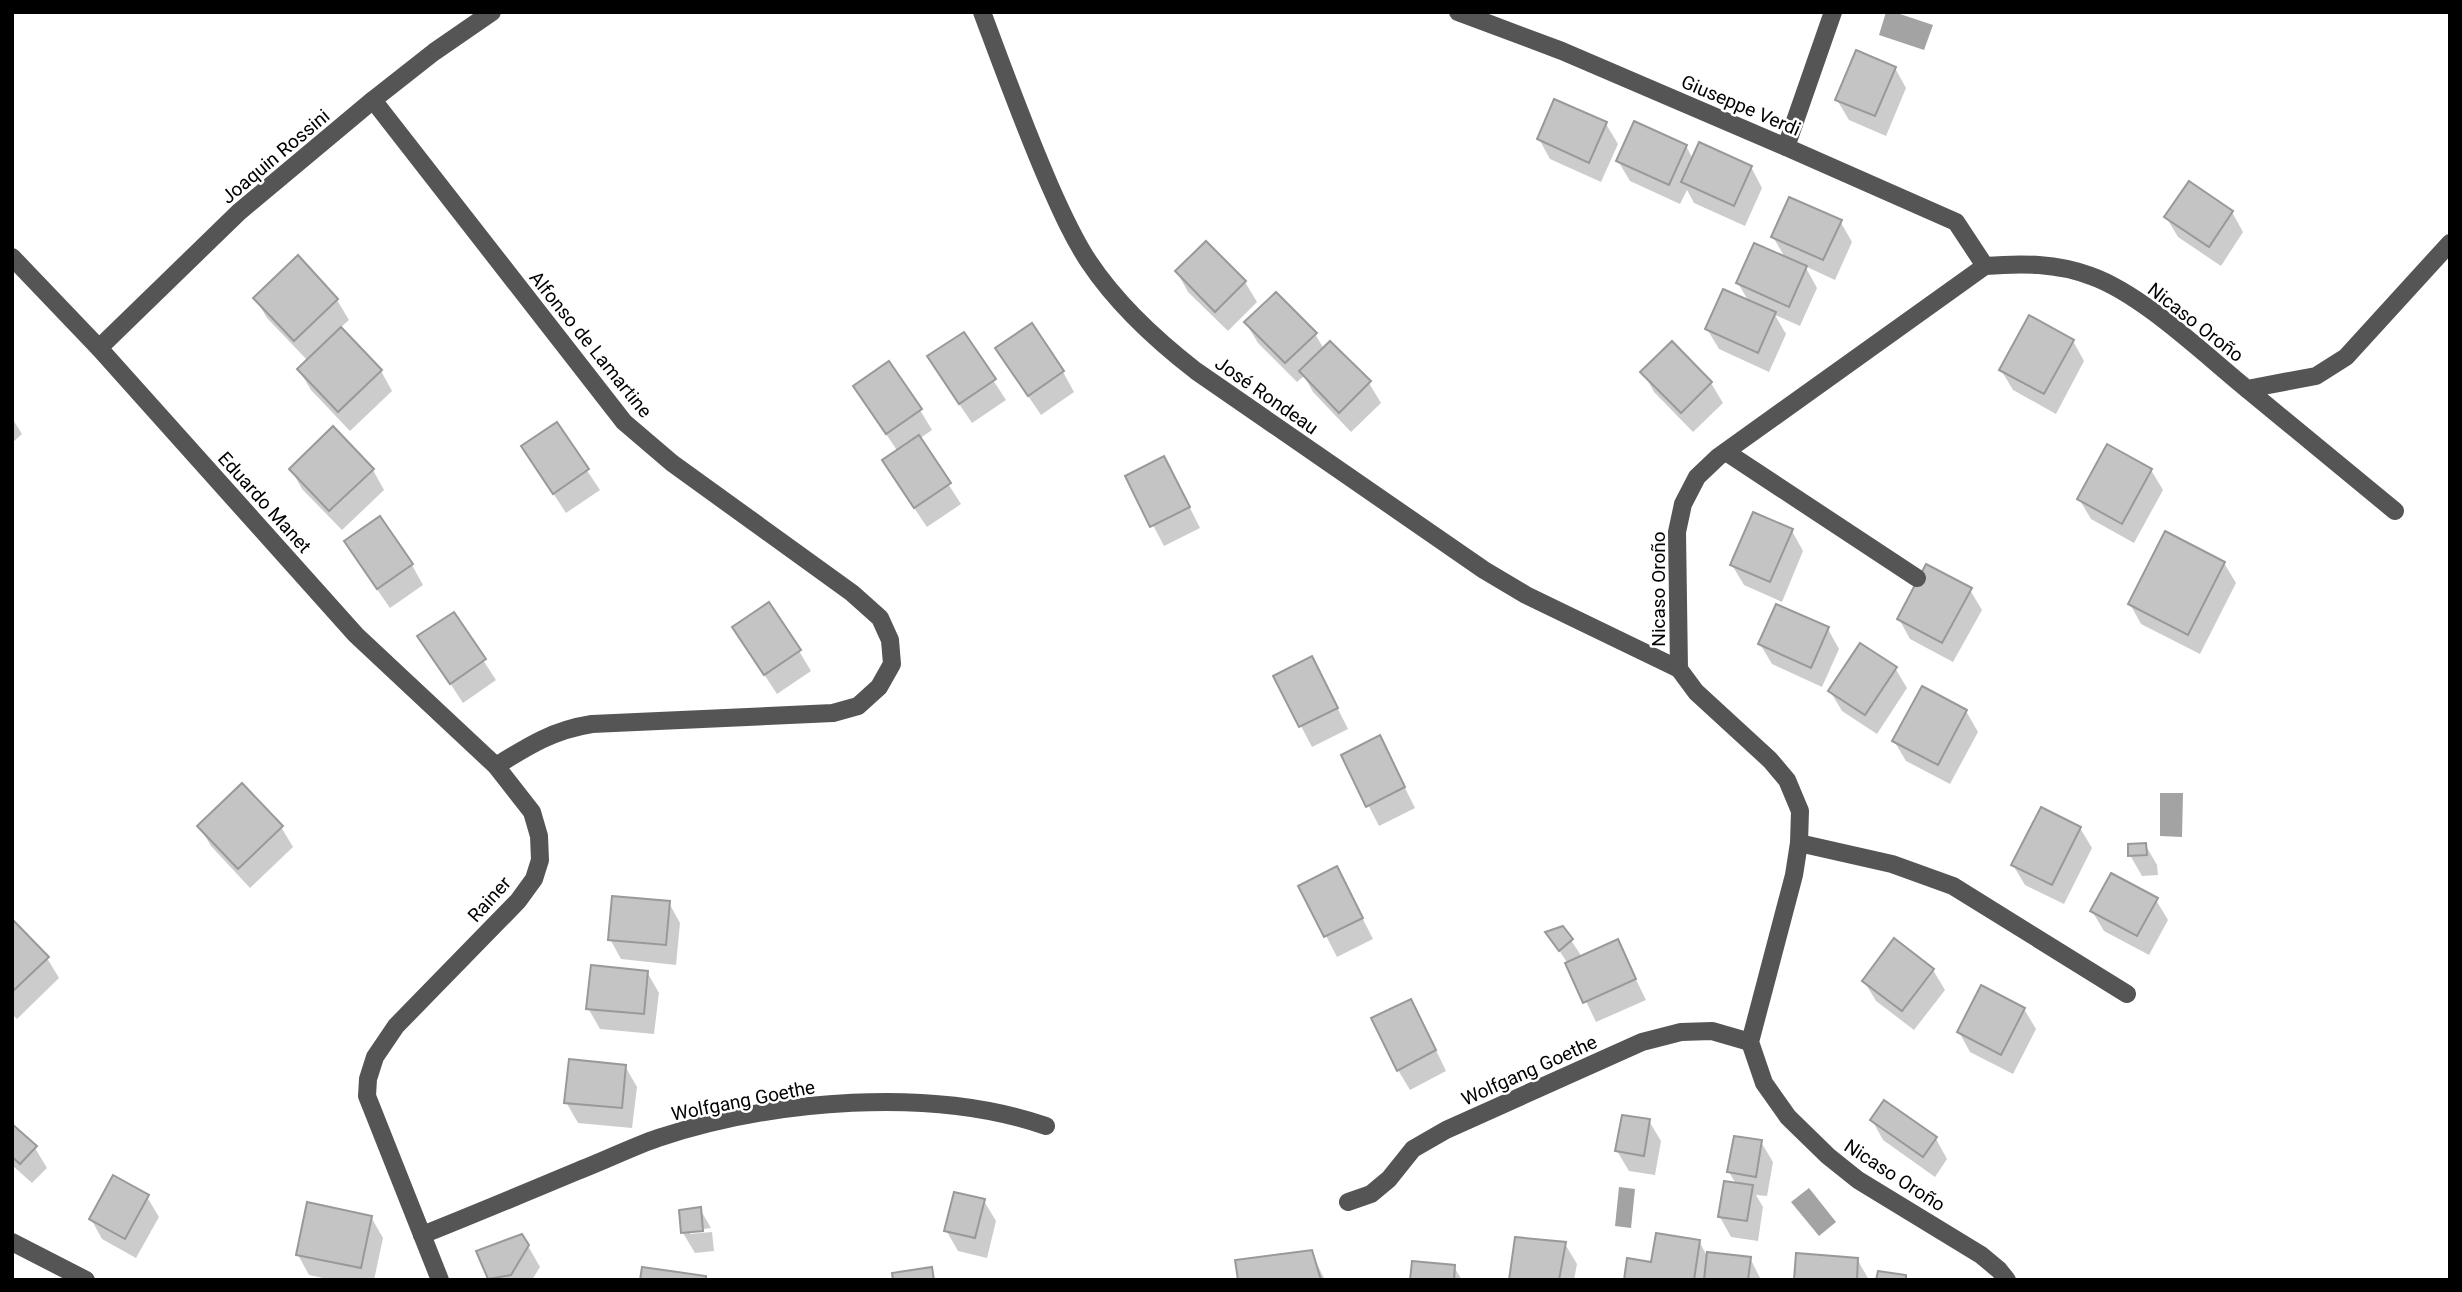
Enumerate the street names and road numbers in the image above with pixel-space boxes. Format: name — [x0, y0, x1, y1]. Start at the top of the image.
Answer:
street label: Giuseppe Verdi — [1678, 70, 1804, 141]
street label: Joaquin Rossini — [216, 104, 334, 208]
street label: Alfonso de Lamartine — [525, 266, 657, 422]
street label: Nicaso Oroño — [2143, 278, 2248, 367]
street label: José Rondeau — [1211, 351, 1323, 439]
street label: Eduardo Manet — [213, 447, 316, 558]
street label: Nicaso Oroño — [1647, 531, 1670, 647]
street label: Rainer — [463, 871, 516, 927]
street label: Wolfgang Goethe — [1458, 1030, 1601, 1111]
street label: Wolfgang Goethe — [669, 1075, 817, 1126]
street label: Nicaso Oroño — [1840, 1134, 1949, 1216]

